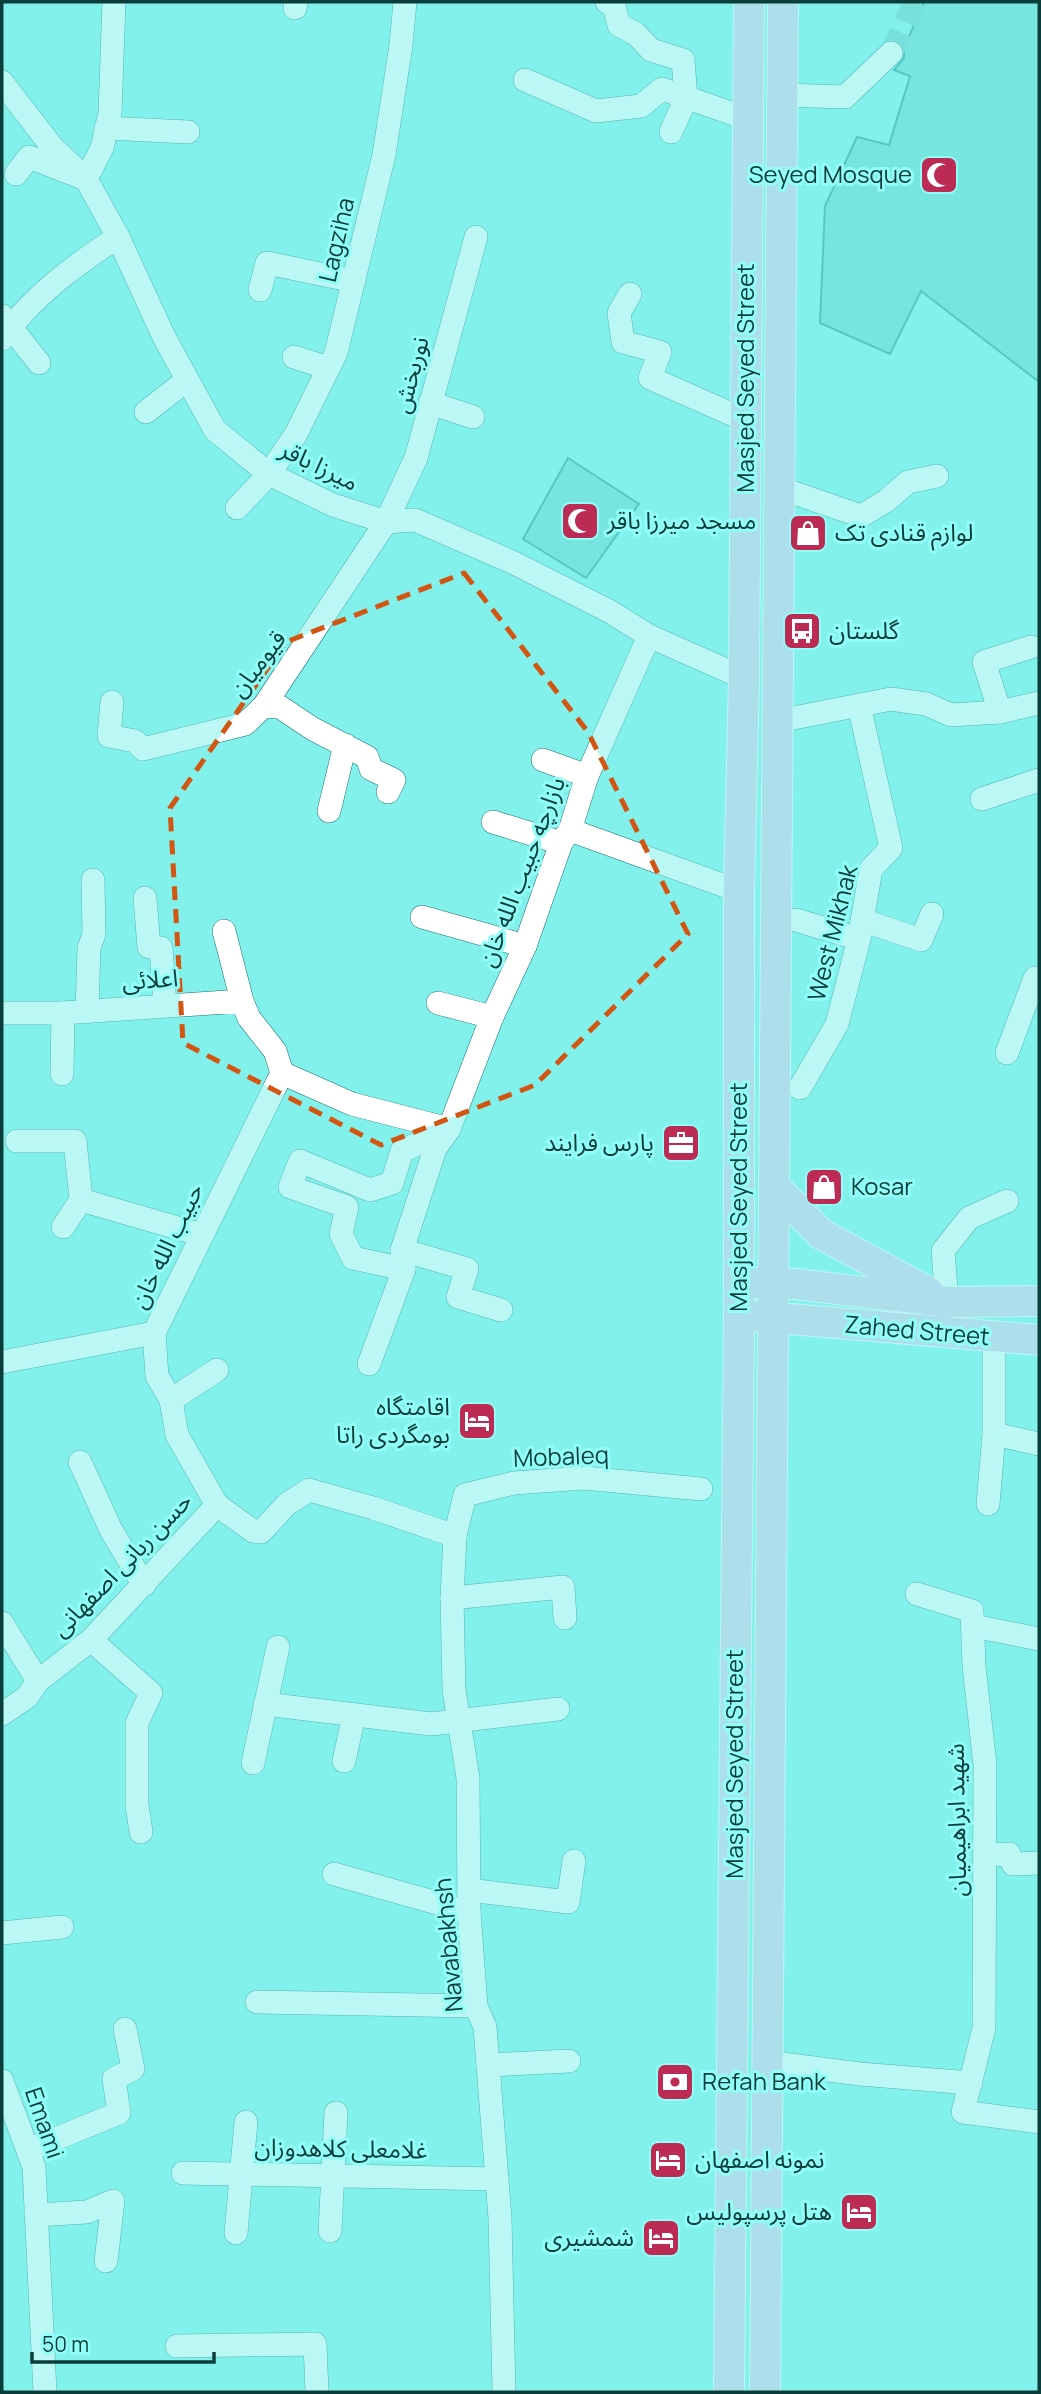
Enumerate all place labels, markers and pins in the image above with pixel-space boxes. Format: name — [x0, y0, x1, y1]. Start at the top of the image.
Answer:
mosque icon: Seyed Mosque — [918, 154, 960, 196]
place label: Seyed Mosque — [749, 157, 912, 190]
mosque icon: مسجد میرزا باقر — [559, 500, 601, 542]
place label: مسجد میرزا باقر — [606, 503, 756, 536]
shop icon: لوازم قنادی تک — [787, 512, 829, 554]
place label: لوازم قنادی تک — [835, 515, 974, 551]
bus stop icon: گلستان — [781, 610, 823, 652]
place label: گلستان — [829, 613, 900, 646]
office icon: پارس فرایند — [660, 1122, 702, 1164]
place label: پارس فرایند — [544, 1125, 654, 1158]
shop icon: Kosar — [803, 1166, 845, 1208]
place label: Kosar — [851, 1169, 913, 1202]
place label: اقامتگاه بومگردی راتا — [336, 1389, 450, 1450]
hotel icon: اقامتگاه بومگردی راتا — [456, 1400, 498, 1442]
bank icon: Refah Bank — [654, 2061, 696, 2103]
place label: Refah Bank — [702, 2064, 827, 2097]
hotel icon: نمونه اصفهان — [647, 2139, 689, 2181]
place label: نمونه اصفهان — [695, 2142, 824, 2175]
hotel icon: هتل پرسپولیس — [838, 2191, 880, 2233]
place label: هتل پرسپولیس — [686, 2194, 832, 2227]
hotel icon: شمشیری — [640, 2217, 682, 2259]
place label: شمشیری — [544, 2220, 634, 2253]

